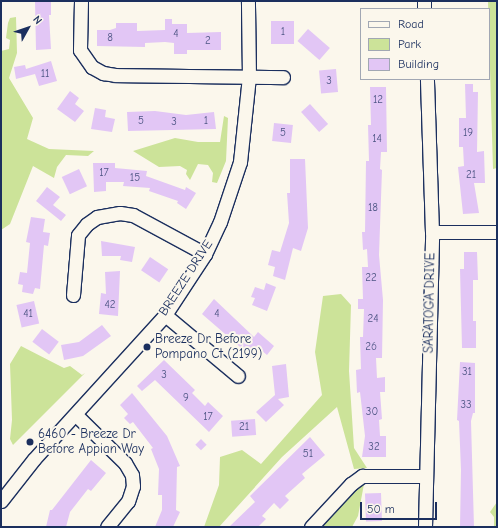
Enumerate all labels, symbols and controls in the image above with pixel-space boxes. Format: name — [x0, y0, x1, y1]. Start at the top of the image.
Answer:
north arrow — [8, 8, 48, 48]
legend — [360, 8, 490, 80]
text: N — [30, 13, 45, 27]
text: Road — [398, 17, 424, 31]
house number: 1 — [281, 25, 285, 39]
house number: 4 — [173, 27, 179, 41]
house number: 8 — [107, 31, 113, 45]
house number: 2 — [205, 34, 211, 48]
text: Park — [398, 37, 421, 51]
text: Building — [398, 57, 439, 71]
house number: 11 — [41, 67, 49, 81]
house number: 3 — [326, 74, 332, 88]
house number: 12 — [373, 93, 383, 107]
house number: 5 — [138, 114, 144, 128]
house number: 1 — [204, 114, 208, 128]
house number: 3 — [171, 115, 177, 129]
house number: 5 — [280, 126, 286, 140]
house number: 19 — [463, 126, 473, 140]
house number: 14 — [372, 132, 382, 146]
house number: 17 — [99, 166, 109, 180]
house number: 21 — [466, 168, 476, 182]
house number: 15 — [130, 171, 140, 185]
house number: 18 — [368, 201, 378, 215]
street label: BREEZE DRIVE — [156, 237, 216, 319]
street label: SARATOGA DRIVE — [421, 253, 439, 353]
house number: 22 — [365, 271, 377, 285]
house number: 42 — [104, 298, 116, 312]
house number: 41 — [23, 307, 33, 321]
house number: 4 — [214, 307, 220, 321]
house number: 24 — [367, 312, 379, 326]
place label: Breeze Dr Before Pompano Ct (2199) — [155, 332, 262, 363]
house number: 26 — [365, 340, 377, 354]
marker: Breeze Dr Before Pompano Ct (2199) — [142, 342, 152, 352]
house number: 31 — [462, 365, 472, 379]
house number: 3 — [161, 368, 167, 382]
house number: 9 — [183, 391, 189, 405]
house number: 33 — [460, 398, 472, 412]
house number: 30 — [366, 405, 378, 419]
house number: 17 — [203, 410, 213, 424]
house number: 21 — [239, 420, 249, 434]
place label: 6460 - Breeze Dr Before Appian Way — [38, 427, 144, 458]
marker: 6460 - Breeze Dr Before Appian Way — [25, 437, 35, 447]
house number: 32 — [368, 440, 380, 454]
house number: 51 — [303, 447, 313, 461]
scale bar — [362, 494, 439, 520]
text: 50 m — [367, 502, 395, 516]

